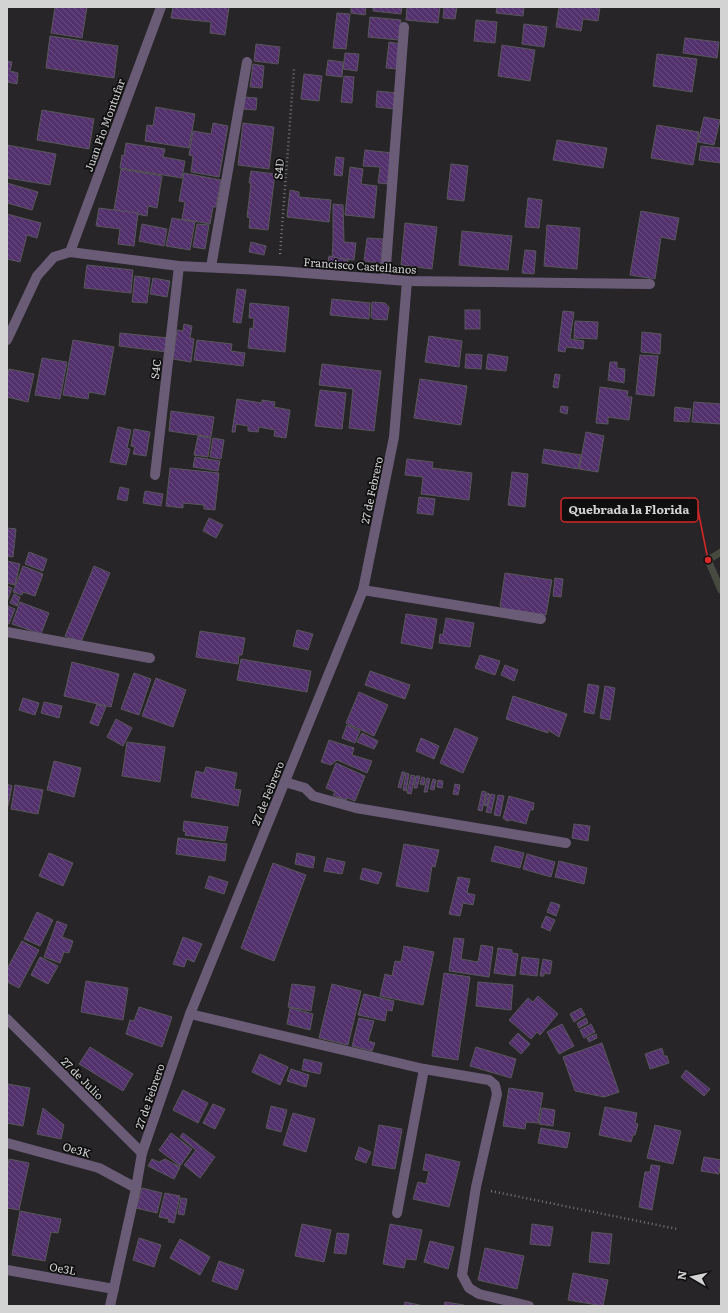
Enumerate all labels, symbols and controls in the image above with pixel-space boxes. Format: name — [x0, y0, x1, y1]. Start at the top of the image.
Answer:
street label: Juan Pio Montufar — [80, 76, 128, 174]
street label: S4D — [269, 158, 287, 180]
street label: Francisco Castellanos — [303, 253, 417, 277]
street label: S4C — [146, 358, 164, 380]
street label: 27 de Febrero — [356, 455, 386, 525]
callout: Quebrada la Florida — [561, 498, 698, 522]
text: Quebrada la Florida — [569, 500, 689, 518]
street label: 27 de Febrero — [247, 758, 287, 828]
street label: 27 de Julio — [58, 1053, 108, 1103]
street label: 27 de Febrero — [130, 1061, 168, 1131]
street label: Oe3K — [61, 1137, 93, 1161]
north arrow — [672, 1257, 712, 1297]
street label: Oe3L — [48, 1258, 78, 1278]
text: N — [673, 1269, 690, 1281]

